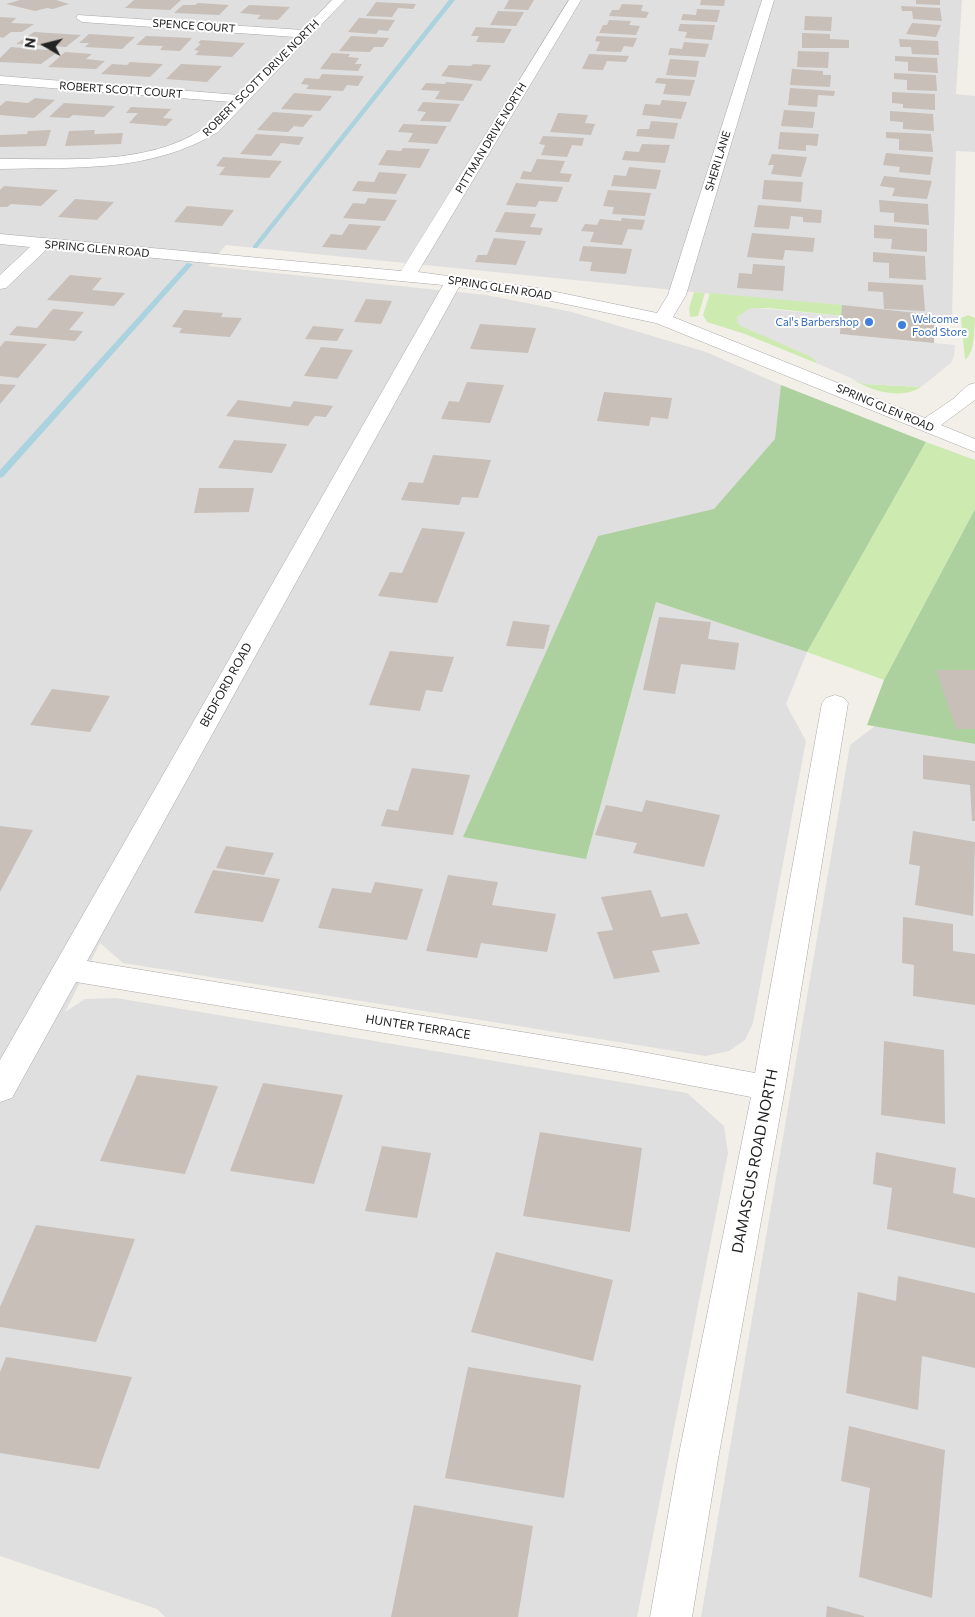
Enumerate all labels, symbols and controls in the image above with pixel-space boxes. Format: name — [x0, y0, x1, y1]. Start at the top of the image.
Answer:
street label: SPENCE COURT — [152, 17, 236, 35]
street label: ROBERT SCOTT DRIVE NORTH — [200, 17, 322, 139]
north arrow — [20, 20, 70, 70]
text: N — [21, 36, 39, 49]
street label: ROBERT SCOTT COURT — [59, 79, 183, 101]
street label: PITTMAN DRIVE NORTH — [453, 80, 529, 196]
street label: SHERI LANE — [703, 129, 733, 193]
street label: SPRING GLEN ROAD — [44, 238, 150, 260]
street label: SPRING GLEN ROAD — [447, 273, 553, 303]
place label: Welcome Food Store — [912, 312, 967, 338]
place label: Cal's Barbershop — [775, 315, 859, 329]
marker: Cal's Barbershop — [863, 316, 875, 328]
marker: Welcome Food Store — [896, 319, 908, 331]
street label: SPRING GLEN ROAD — [834, 381, 936, 435]
street label: BEDFORD ROAD — [197, 640, 255, 730]
street label: HUNTER TERRACE — [364, 1012, 472, 1042]
street label: DAMASCUS ROAD NORTH — [728, 1067, 782, 1255]

